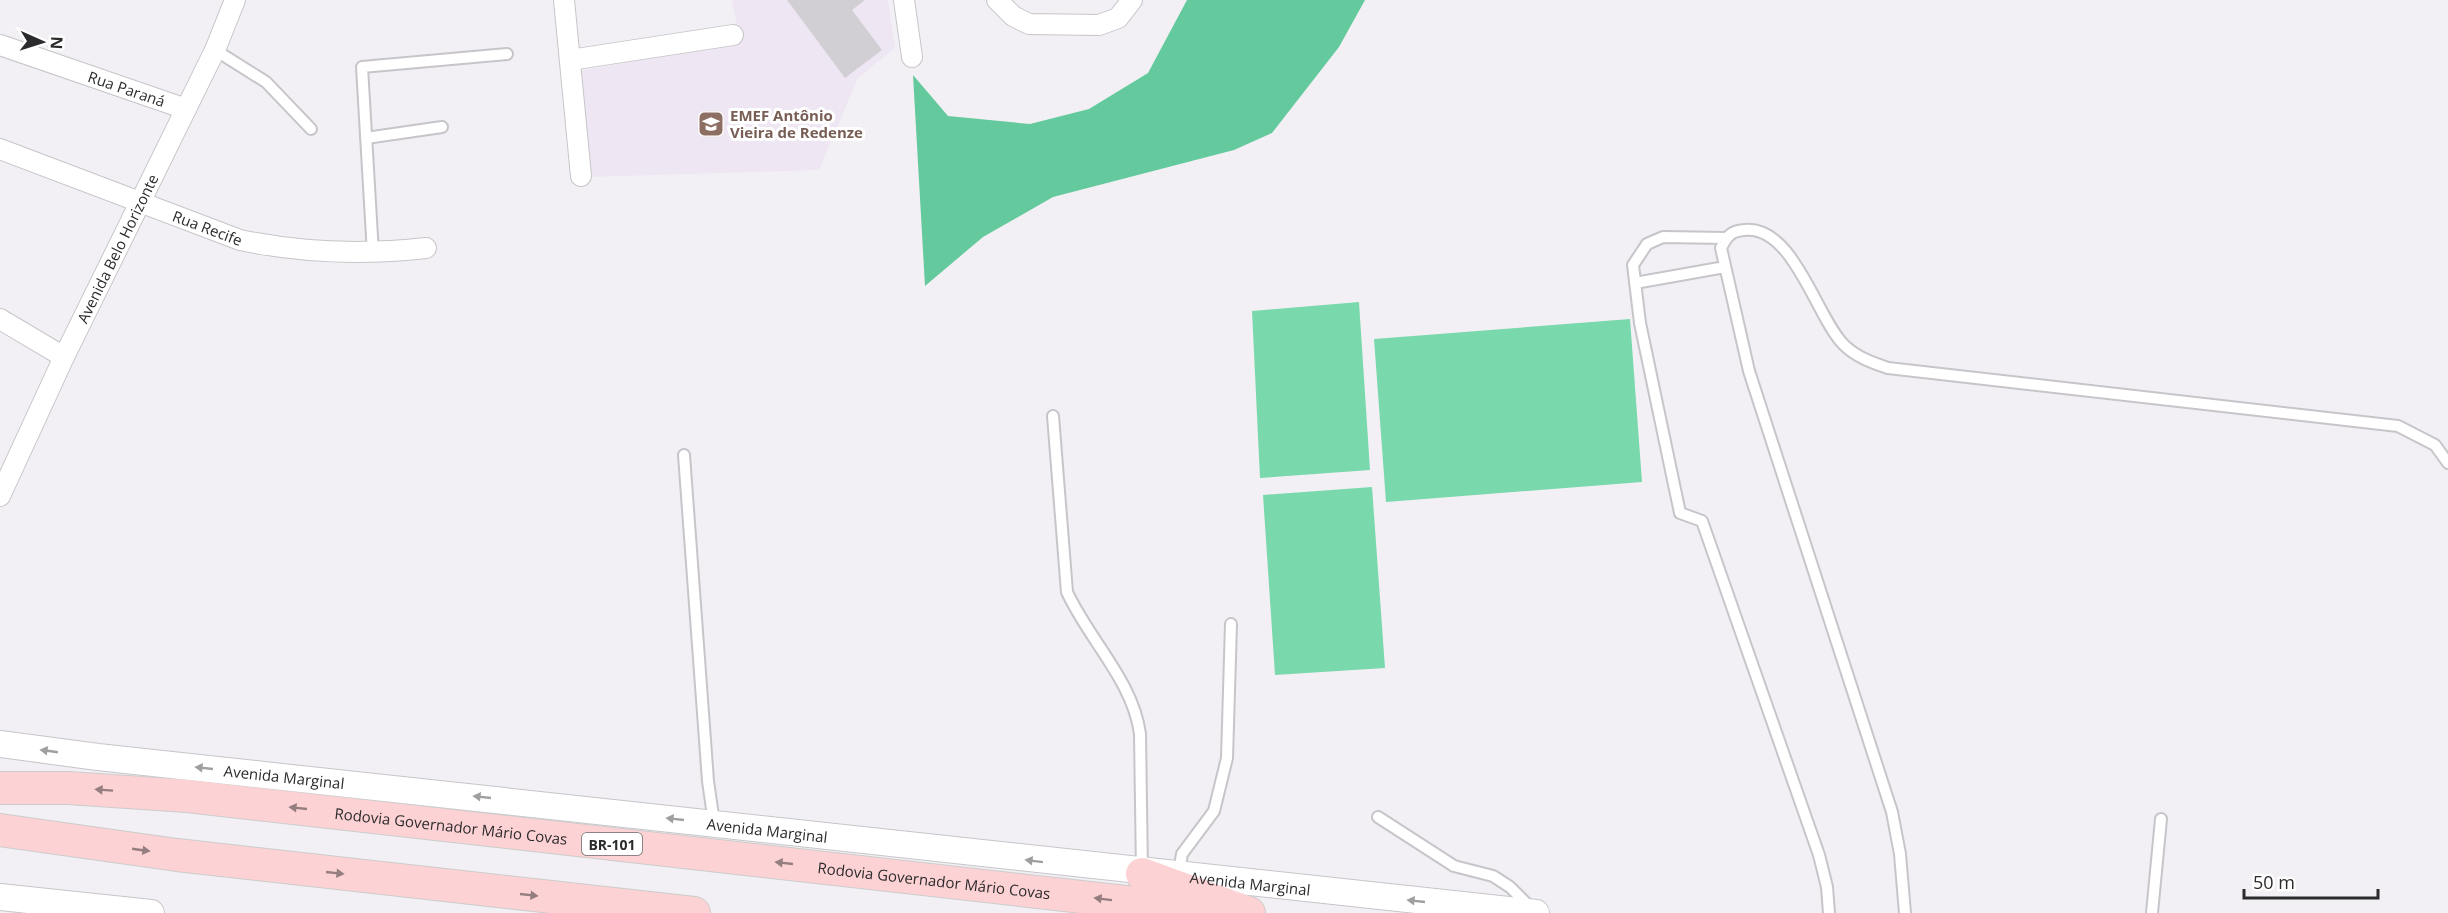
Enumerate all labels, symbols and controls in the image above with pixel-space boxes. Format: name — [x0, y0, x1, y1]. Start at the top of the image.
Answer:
north arrow — [12, 12, 72, 72]
text: N — [46, 36, 68, 50]
street label: Rua Paraná — [86, 66, 168, 111]
place label: EMEF Antônio Vieira de Redenze — [730, 105, 863, 142]
school or university icon: EMEF Antônio Vieira de Redenze — [696, 109, 726, 139]
street label: Avenida Belo Horizonte — [72, 171, 163, 326]
street label: Rua Recife — [170, 205, 245, 250]
one-way arrow — [40, 746, 59, 755]
street label: Avenida Marginal — [223, 760, 345, 793]
one-way arrow — [195, 763, 214, 773]
one-way arrow — [95, 786, 114, 795]
one-way arrow — [472, 792, 491, 802]
street label: Rodovia Governador Mário Covas — [334, 803, 568, 849]
one-way arrow — [289, 804, 308, 813]
street label: Avenida Marginal — [706, 813, 828, 847]
one-way arrow — [666, 814, 685, 824]
road number: BR-101 — [582, 833, 642, 855]
one-way arrow — [132, 846, 151, 855]
one-way arrow — [1024, 856, 1043, 866]
street label: Rodovia Governador Mário Covas — [817, 857, 1051, 903]
one-way arrow — [775, 858, 794, 868]
scale bar — [2244, 862, 2378, 900]
street label: Avenida Marginal — [1189, 867, 1312, 900]
one-way arrow — [325, 868, 344, 878]
text: 50 m — [2253, 870, 2295, 894]
one-way arrow — [519, 890, 538, 899]
one-way arrow — [1094, 894, 1113, 904]
one-way arrow — [1406, 896, 1425, 906]

